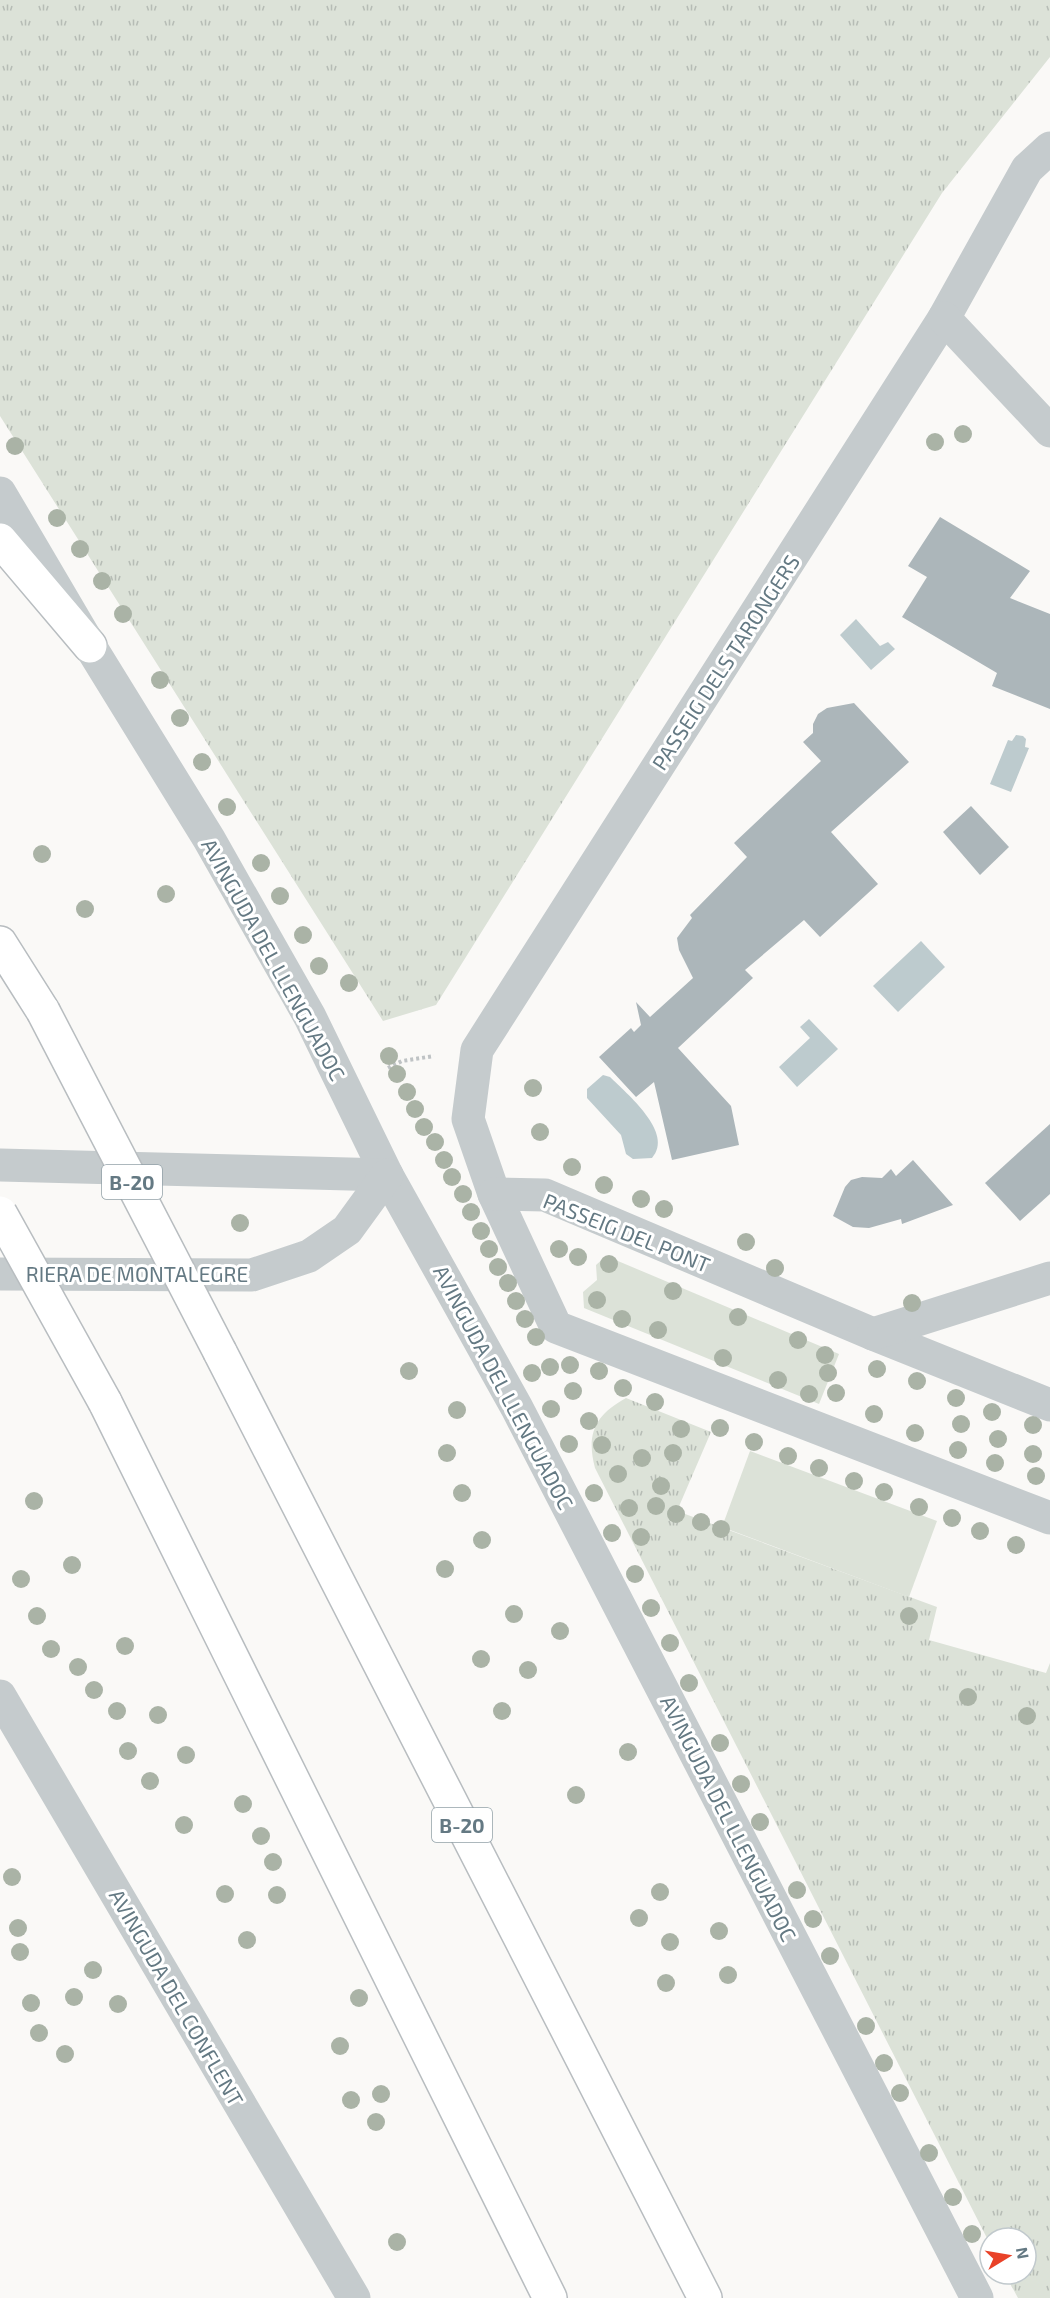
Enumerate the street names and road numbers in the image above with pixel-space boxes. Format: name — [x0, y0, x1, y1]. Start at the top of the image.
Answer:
street label: PASSEIG DELS TARONGERS — [646, 550, 804, 774]
street label: AVINGUDA DEL LLENGUADOC — [197, 834, 351, 1084]
road number: B-20 — [102, 1165, 162, 1199]
street label: PASSEIG DEL PONT — [540, 1187, 714, 1277]
street label: RIERA DE MONTALEGRE — [26, 1261, 248, 1286]
street label: AVINGUDA DEL LLENGUADOC — [429, 1261, 579, 1513]
street label: AVINGUDA DEL LLENGUADOC — [656, 1691, 802, 1945]
road number: B-20 — [432, 1808, 492, 1842]
street label: AVINGUDA DEL CONFLENT — [105, 1884, 249, 2110]

